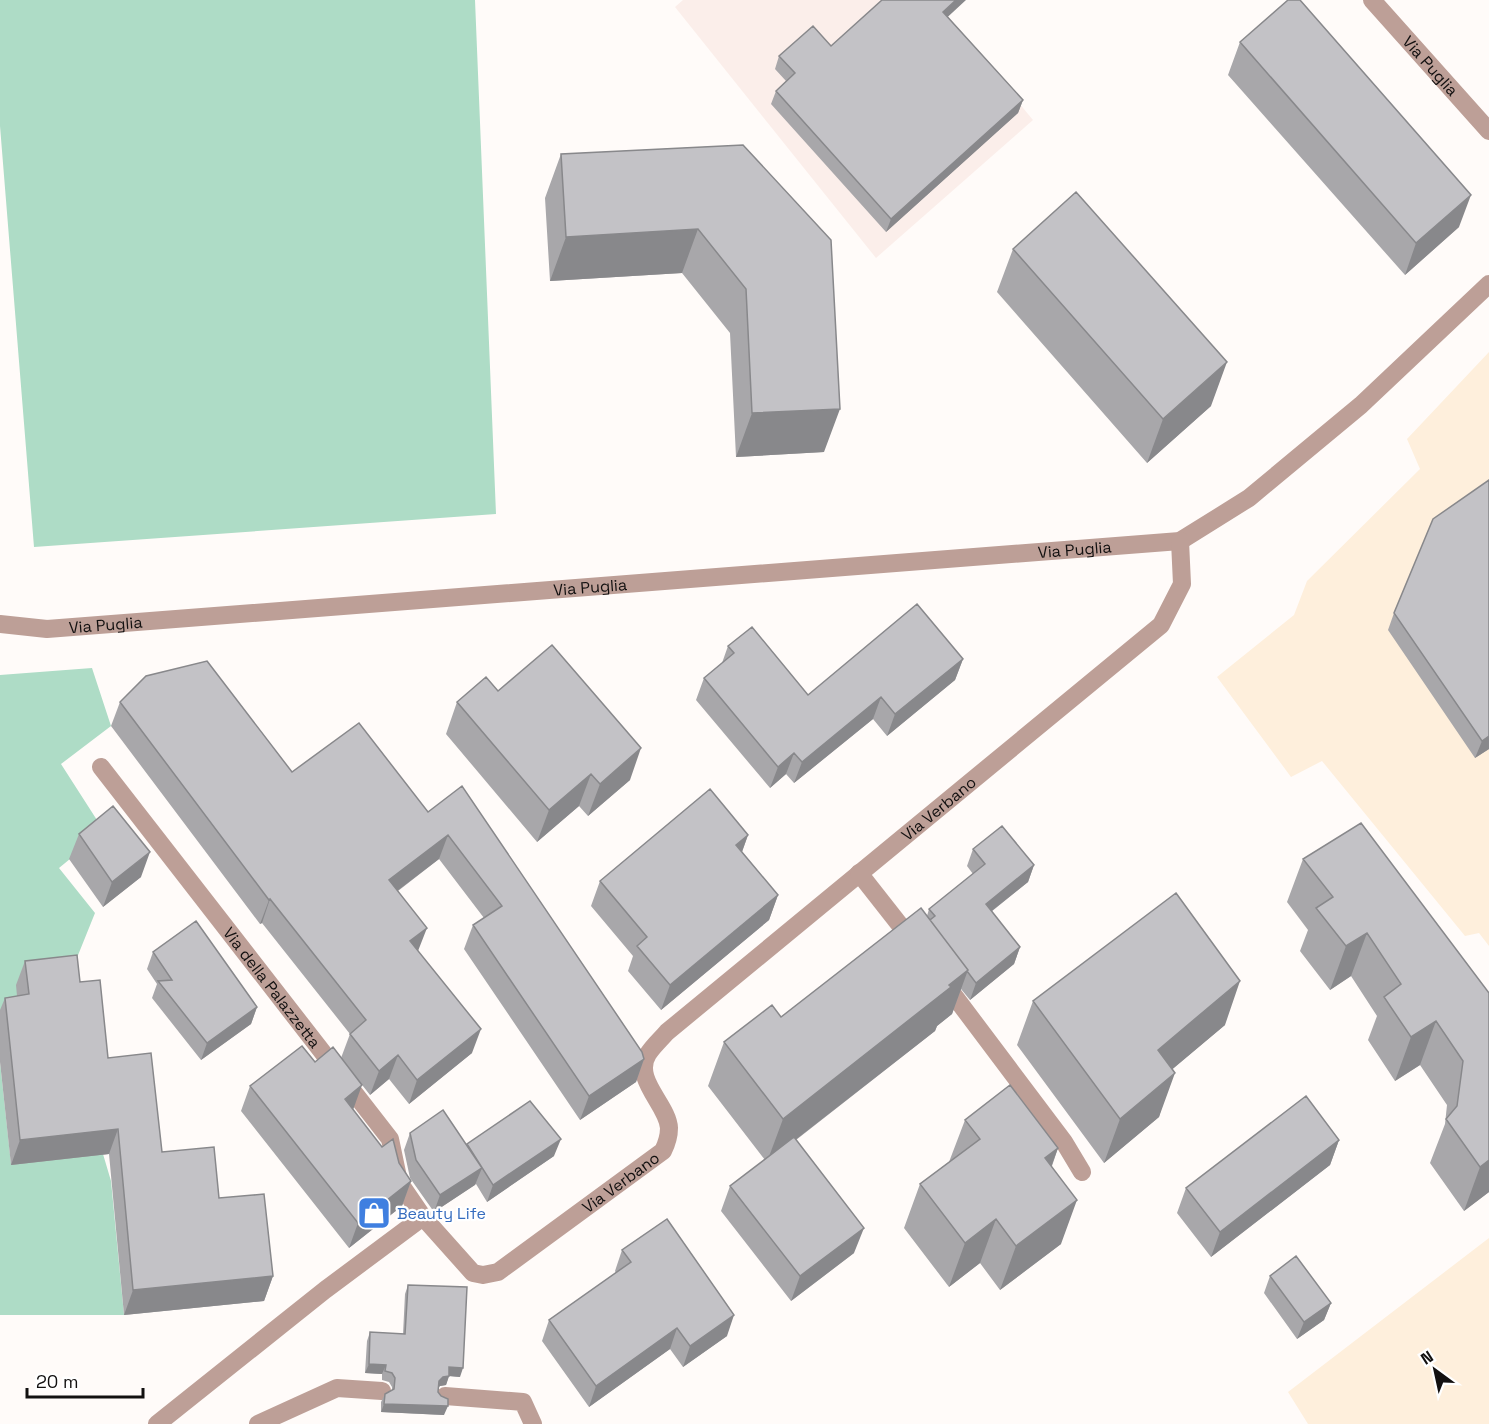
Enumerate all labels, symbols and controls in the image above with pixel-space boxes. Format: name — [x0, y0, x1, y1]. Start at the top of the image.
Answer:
street label: Via Puglia — [1398, 31, 1463, 101]
street label: Via Puglia — [1037, 536, 1112, 563]
street label: Via Puglia — [552, 574, 628, 601]
street label: Via Puglia — [68, 612, 143, 638]
street label: Via Verbano — [897, 772, 981, 846]
street label: Via della Palazzetta — [218, 923, 325, 1052]
street label: Via Verbano — [578, 1147, 664, 1218]
shop icon: Beauty Life — [356, 1195, 392, 1231]
place label: Beauty Life — [397, 1203, 486, 1224]
north arrow — [1405, 1340, 1465, 1400]
text: N — [1417, 1346, 1437, 1370]
scale bar — [27, 1361, 142, 1399]
text: 20 m — [36, 1370, 79, 1393]

